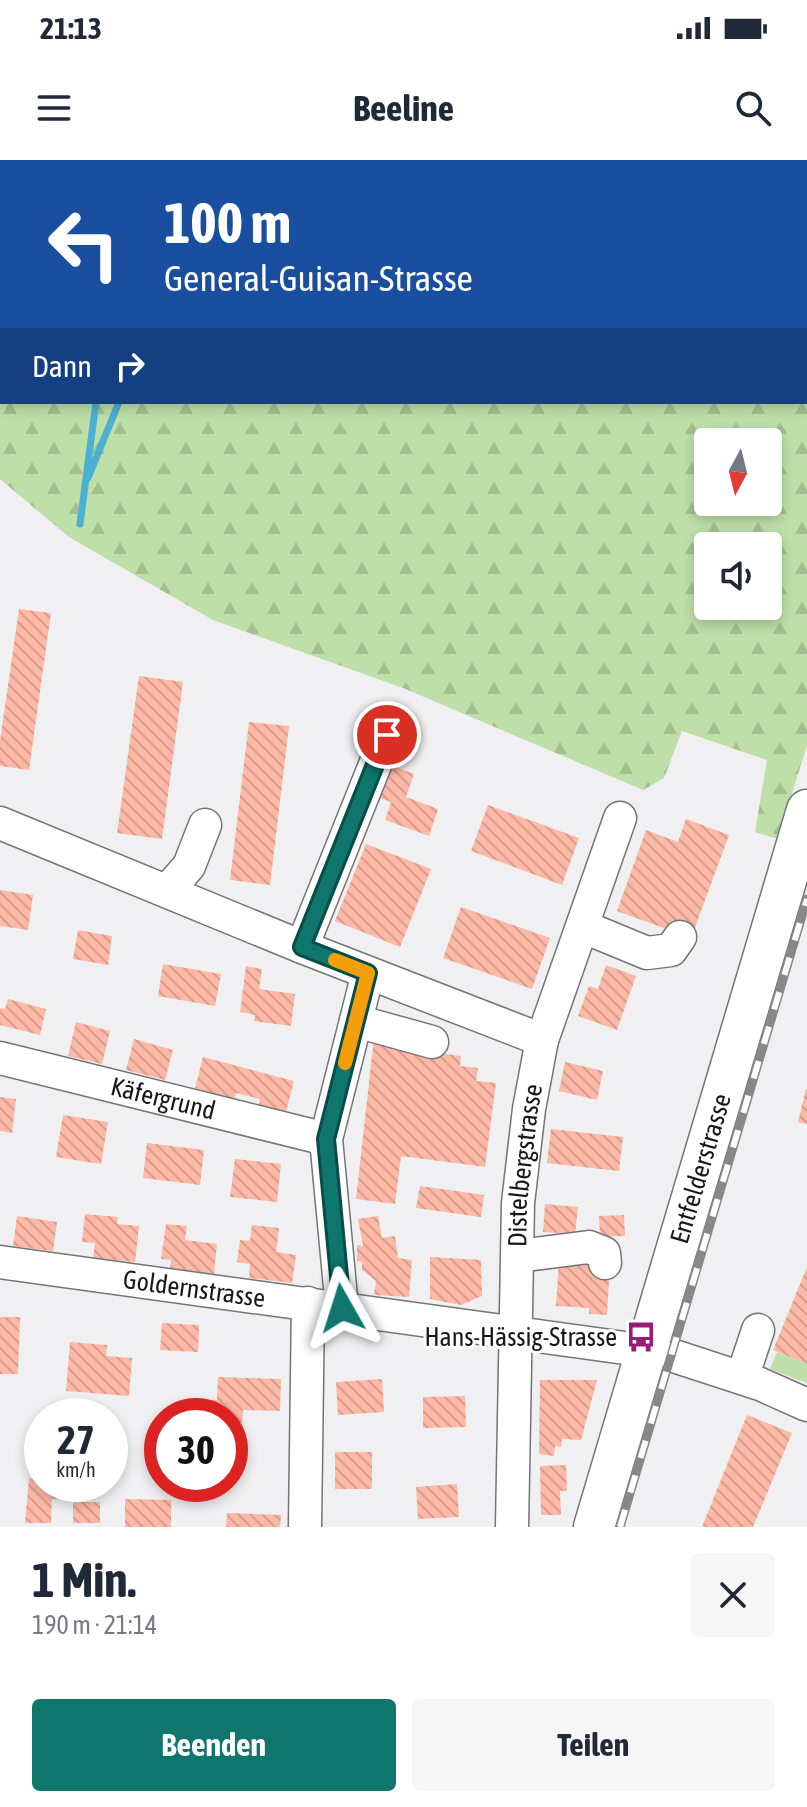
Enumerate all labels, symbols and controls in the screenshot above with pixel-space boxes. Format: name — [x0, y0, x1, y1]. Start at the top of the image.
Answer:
text: 21:13 — [40, 11, 102, 45]
icon: menu — [32, 86, 76, 130]
icon: search — [731, 86, 775, 130]
text: Beeline — [353, 87, 454, 129]
text: 100 m — [164, 191, 291, 255]
icon: left — [32, 192, 136, 296]
text: General-Guisan-Strasse — [164, 257, 473, 299]
icon: right — [108, 344, 152, 388]
text: Dann — [32, 349, 92, 383]
north arrow — [694, 428, 782, 516]
map controls — [694, 428, 782, 620]
button: sound — [694, 532, 782, 620]
pin — [353, 701, 421, 769]
icon: arrive — [365, 713, 409, 757]
street label: Käfergrund — [108, 1071, 218, 1126]
street label: Distelbergstrasse — [502, 1081, 548, 1247]
street label: Entfelderstrasse — [664, 1090, 737, 1247]
street label: Goldernstrasse — [121, 1264, 267, 1313]
position arrow — [300, 1266, 384, 1350]
bus stop icon: Hans-Hässig-Strasse — [624, 1320, 658, 1354]
place label: Hans-Hässig-Strasse — [424, 1322, 617, 1352]
speed limit sign: 30 — [144, 1398, 248, 1502]
text: 27 — [57, 1417, 95, 1462]
text: km/h — [56, 1458, 96, 1481]
text: 1 Min. — [32, 1552, 136, 1607]
button: close — [691, 1553, 775, 1637]
text: 190 m · 21:14 — [32, 1610, 157, 1640]
button: Beenden — [32, 1699, 396, 1791]
button: Teilen — [412, 1699, 775, 1791]

